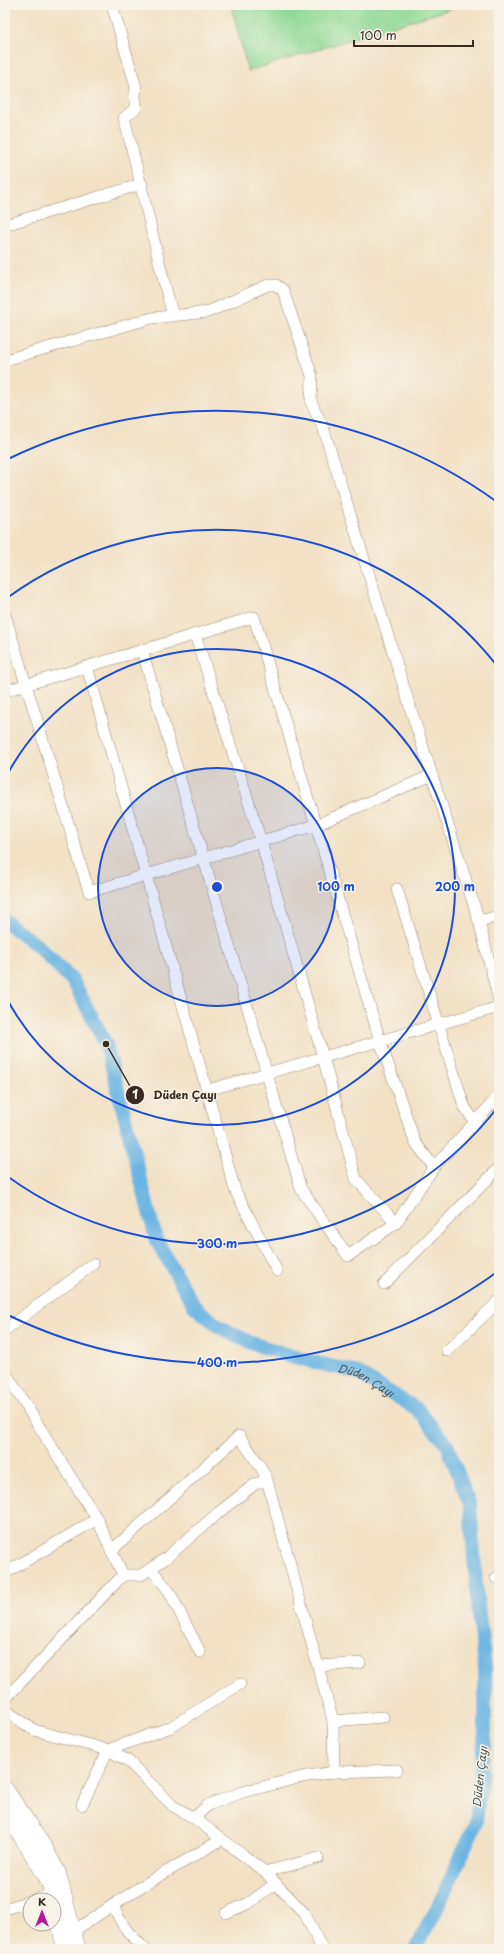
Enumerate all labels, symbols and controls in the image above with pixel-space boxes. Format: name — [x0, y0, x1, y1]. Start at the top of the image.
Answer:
scale bar — [354, 22, 473, 48]
text: 100 m — [360, 26, 397, 44]
text: 100 m — [317, 877, 355, 895]
text: 200 m — [435, 877, 475, 895]
centre of rings — [210, 880, 224, 894]
callout: Düden Çayı — [125, 1084, 226, 1107]
text: 1 — [132, 1085, 138, 1103]
text: Düden Çayı — [153, 1086, 217, 1103]
text: 300 m — [197, 1234, 237, 1252]
text: 400 m — [197, 1353, 237, 1371]
water label: Düden Çayı — [336, 1359, 398, 1402]
water label: Düden Çayı — [468, 1744, 491, 1809]
north arrow — [22, 1892, 62, 1932]
text: K — [38, 1893, 46, 1910]

